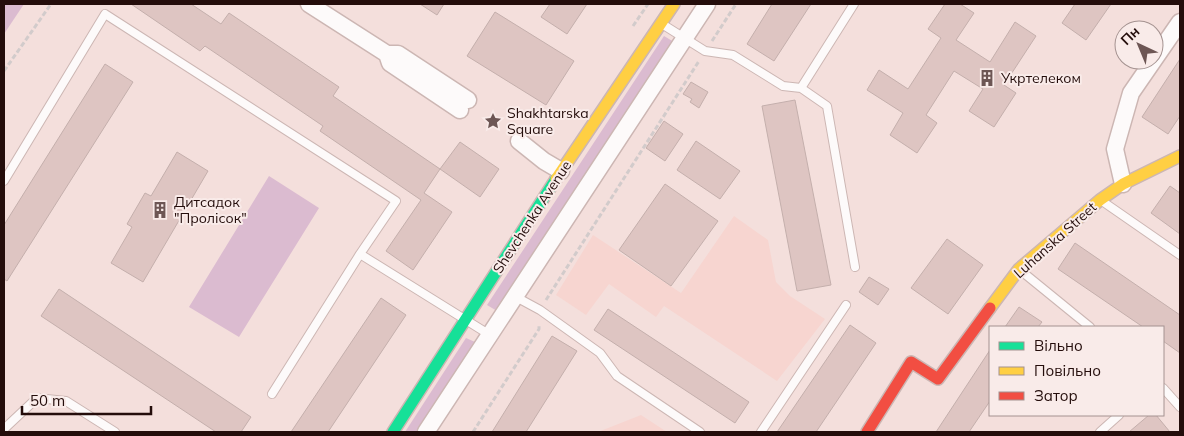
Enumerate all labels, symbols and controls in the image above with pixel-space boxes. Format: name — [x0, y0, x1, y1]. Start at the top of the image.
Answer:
north arrow — [1114, 20, 1164, 70]
text: Пн — [1117, 22, 1143, 49]
building icon: Укртелеком — [977, 68, 997, 88]
place label: Укртелеком — [1000, 69, 1081, 87]
place label: Shakhtarska Square — [507, 104, 589, 138]
place icon: Shakhtarska Square — [483, 111, 503, 131]
street label: Shevchenka Avenue — [489, 157, 575, 277]
place label: Дитсадок "Пролісок" — [174, 193, 247, 227]
street label: Luhanska Street — [1010, 198, 1100, 282]
building icon: Дитсадок "Пролісок" — [150, 200, 170, 220]
legend — [989, 326, 1164, 416]
text: Вільно — [1034, 336, 1083, 355]
text: Повільно — [1034, 361, 1101, 380]
scale bar — [22, 384, 151, 416]
text: Затор — [1034, 386, 1078, 405]
text: 50 m — [30, 391, 65, 410]

